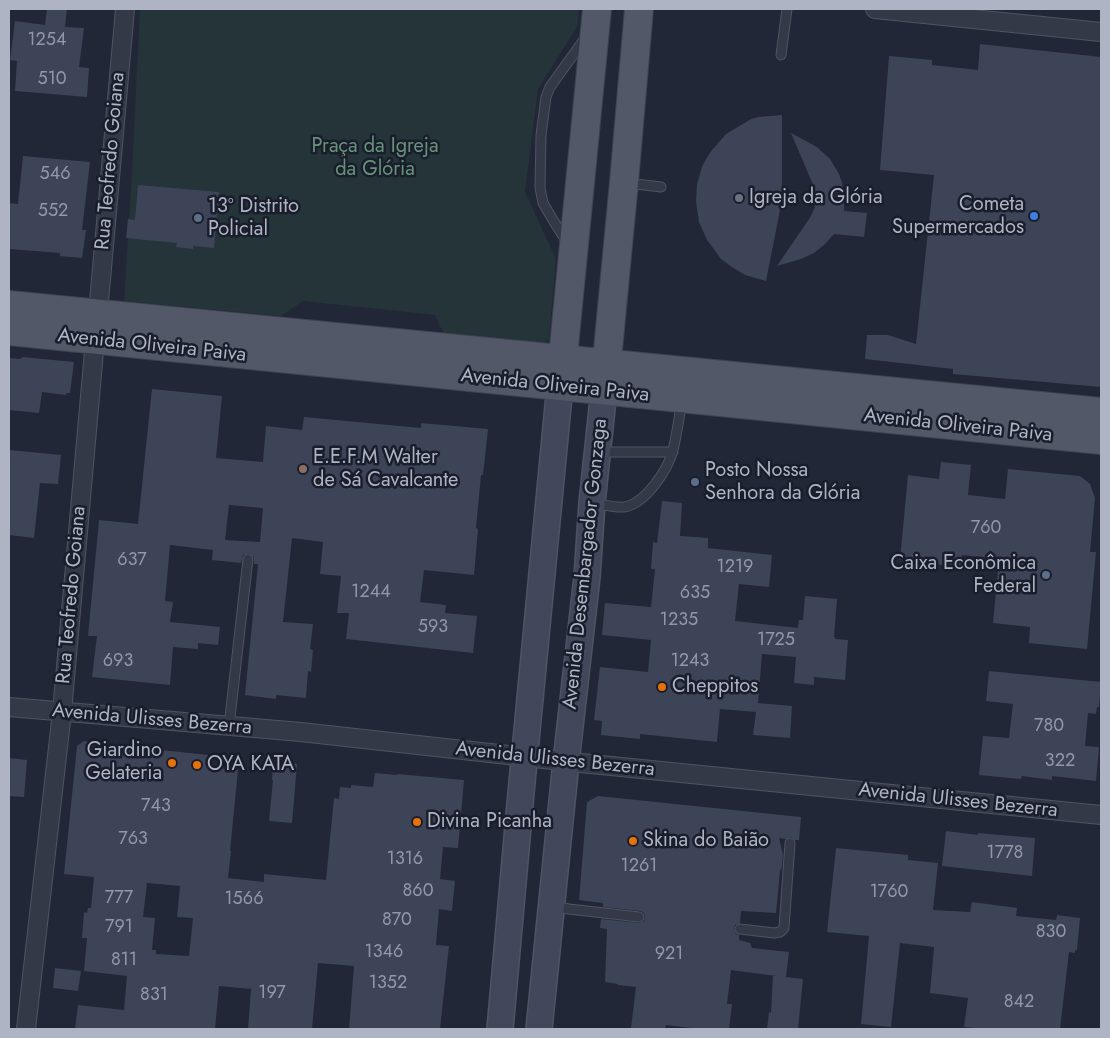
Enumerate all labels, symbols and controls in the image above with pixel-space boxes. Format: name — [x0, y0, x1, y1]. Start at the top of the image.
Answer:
house number: 1254 — [28, 30, 66, 52]
house number: 510 — [37, 69, 67, 91]
street label: Rua Teofredo Goiana — [91, 71, 131, 251]
park label: Praça da Igreja da Glória — [311, 135, 439, 182]
house number: 546 — [39, 164, 71, 186]
place label: Igreja da Glória — [749, 186, 882, 210]
marker: Igreja da Glória — [733, 192, 745, 204]
place label: Cometa Supermercados — [892, 193, 1024, 240]
place label: 13º Distrito Policial — [208, 195, 299, 242]
house number: 552 — [38, 201, 68, 223]
marker: Cometa Supermercados — [1028, 210, 1040, 222]
marker: 13º Distrito Policial — [192, 212, 204, 224]
street label: Avenida Oliveira Paiva — [57, 324, 247, 368]
street label: Avenida Oliveira Paiva — [460, 364, 650, 408]
street label: Avenida Oliveira Paiva — [863, 404, 1053, 448]
street label: Avenida Desembargador Gonzaga — [559, 417, 613, 711]
place label: E.E.F.M Walter de Sá Cavalcante — [313, 446, 458, 493]
place label: Posto Nossa Senhora da Glória — [705, 459, 860, 506]
marker: E.E.F.M Walter de Sá Cavalcante — [297, 463, 309, 475]
marker: Posto Nossa Senhora da Glória — [689, 476, 701, 488]
street label: Rua Teofredo Goiana — [52, 505, 92, 685]
house number: 760 — [971, 518, 1001, 540]
house number: 637 — [117, 550, 147, 572]
place label: Caixa Econômica Federal — [891, 552, 1036, 599]
house number: 1219 — [717, 557, 753, 579]
marker: Caixa Econômica Federal — [1040, 569, 1052, 581]
house number: 1244 — [351, 582, 391, 604]
house number: 635 — [680, 583, 710, 605]
house number: 1235 — [660, 610, 698, 632]
house number: 593 — [418, 617, 448, 639]
house number: 1725 — [757, 630, 795, 652]
house number: 693 — [103, 651, 133, 673]
house number: 1243 — [671, 651, 709, 673]
place label: Cheppitos — [672, 675, 758, 699]
marker: Cheppitos — [656, 681, 668, 693]
street label: Avenida Ulisses Bezerra — [51, 699, 253, 741]
house number: 780 — [1034, 716, 1064, 738]
street label: Avenida Ulisses Bezerra — [454, 738, 656, 782]
place label: Giardino Gelateria — [85, 739, 162, 786]
house number: 322 — [1045, 751, 1075, 773]
place label: OYA KATA — [207, 753, 294, 777]
marker: Giardino Gelateria — [166, 757, 178, 769]
marker: OYA KATA — [191, 759, 203, 771]
street label: Avenida Ulisses Bezerra — [857, 779, 1059, 823]
house number: 743 — [141, 796, 171, 818]
place label: Divina Picanha — [427, 810, 552, 834]
marker: Divina Picanha — [411, 816, 423, 828]
house number: 763 — [118, 829, 148, 851]
place label: Skina do Baião — [643, 829, 769, 853]
marker: Skina do Baião — [627, 835, 639, 847]
house number: 1778 — [987, 843, 1023, 865]
house number: 1316 — [387, 849, 423, 871]
house number: 1261 — [621, 856, 657, 878]
house number: 860 — [403, 881, 433, 903]
house number: 1760 — [870, 882, 908, 904]
house number: 777 — [105, 888, 133, 910]
house number: 1566 — [225, 889, 263, 911]
house number: 870 — [382, 910, 412, 932]
house number: 791 — [105, 917, 133, 939]
house number: 830 — [1036, 922, 1066, 944]
house number: 1346 — [365, 942, 403, 964]
house number: 921 — [655, 944, 683, 966]
house number: 811 — [111, 950, 137, 972]
house number: 1352 — [369, 973, 407, 995]
house number: 197 — [258, 983, 286, 1005]
house number: 831 — [140, 985, 168, 1007]
house number: 842 — [1004, 992, 1034, 1014]

